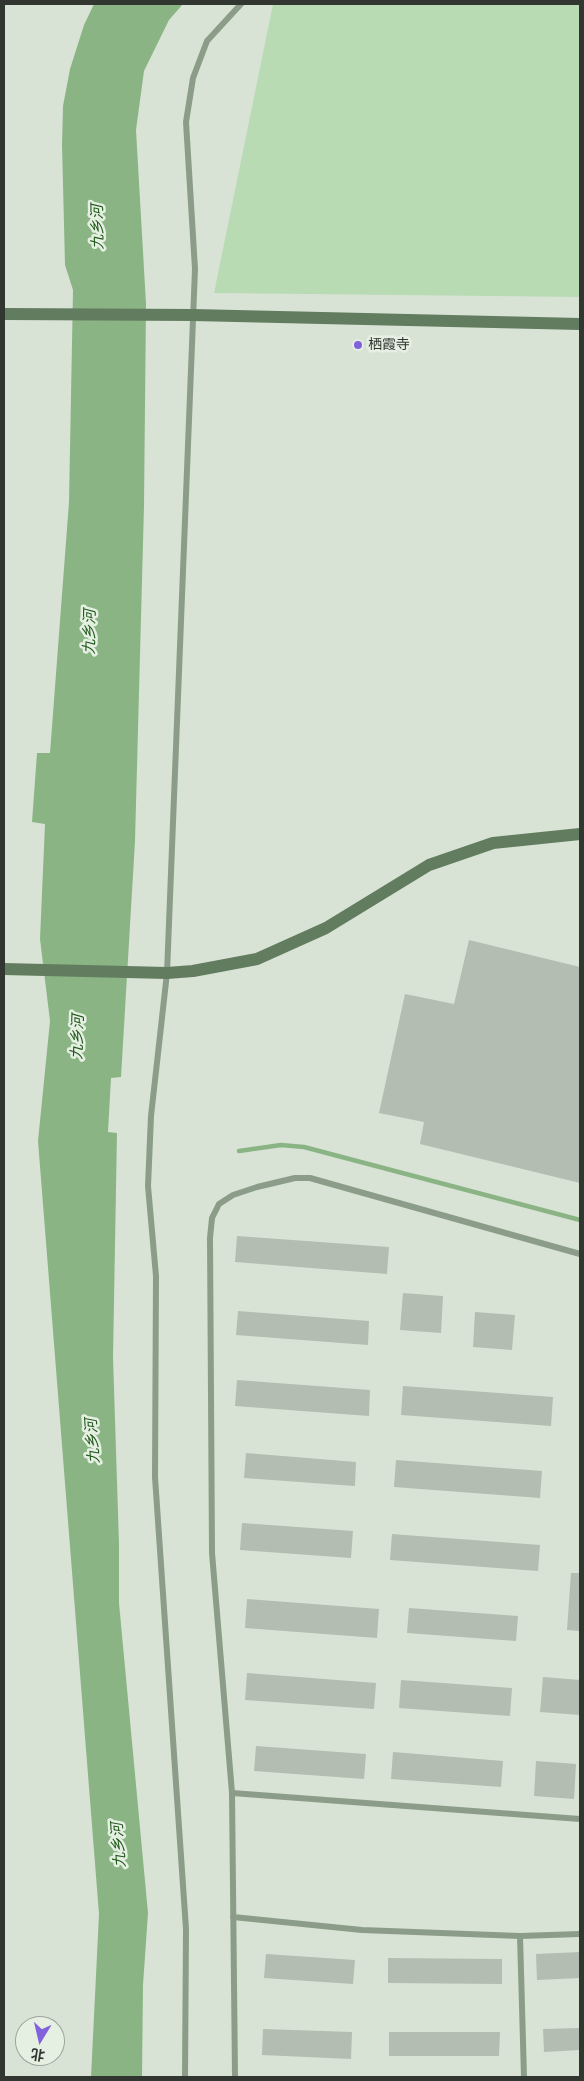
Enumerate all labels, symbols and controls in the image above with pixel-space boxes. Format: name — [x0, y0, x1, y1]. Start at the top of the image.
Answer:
water label: 九乡河 — [89, 204, 107, 250]
place label: 栖霞寺 — [368, 337, 410, 353]
marker: 栖霞寺 — [352, 339, 364, 351]
water label: 九乡河 — [81, 609, 99, 655]
water label: 九乡河 — [68, 1014, 88, 1060]
water label: 九乡河 — [82, 1418, 104, 1464]
water label: 九乡河 — [108, 1822, 130, 1868]
north arrow — [15, 2016, 65, 2066]
text: 北 — [29, 2045, 46, 2065]

